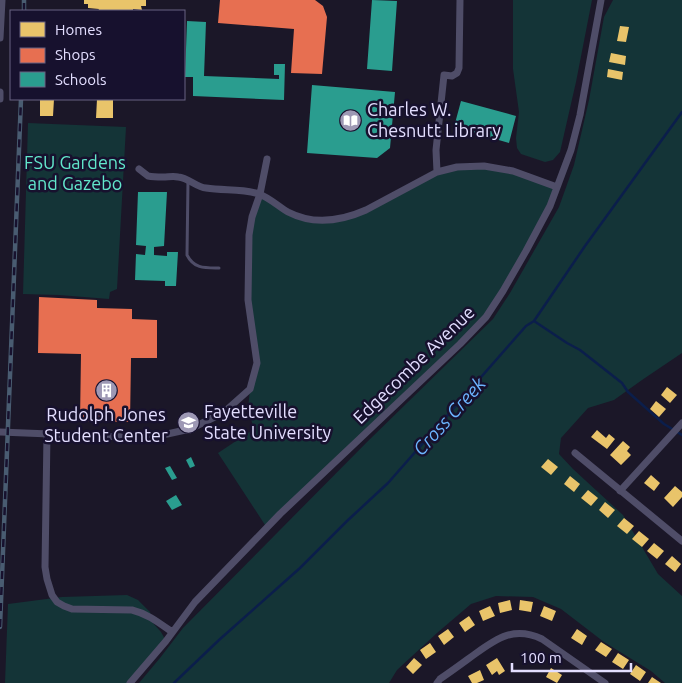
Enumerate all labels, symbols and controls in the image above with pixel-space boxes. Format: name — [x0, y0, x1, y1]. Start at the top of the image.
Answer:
legend — [10, 10, 185, 100]
text: Homes — [55, 21, 102, 38]
text: Shops — [55, 46, 96, 63]
text: Schools — [55, 71, 106, 88]
place label: Charles W. Chesnutt Library — [367, 99, 501, 140]
library icon: Charles W. Chesnutt Library — [339, 108, 363, 132]
park label: FSU Gardens and Gazebo — [24, 152, 126, 193]
street label: Edgecombe Avenue — [349, 301, 478, 427]
water label: Cross Creek — [408, 372, 490, 460]
building icon: Rudolph Jones Student Center — [94, 378, 118, 402]
place label: Fayetteville State University — [204, 401, 332, 442]
place label: Rudolph Jones Student Center — [44, 404, 168, 445]
school or university icon: Fayetteville State University — [176, 410, 200, 434]
scale bar — [512, 640, 631, 672]
text: 100 m — [520, 649, 562, 666]

